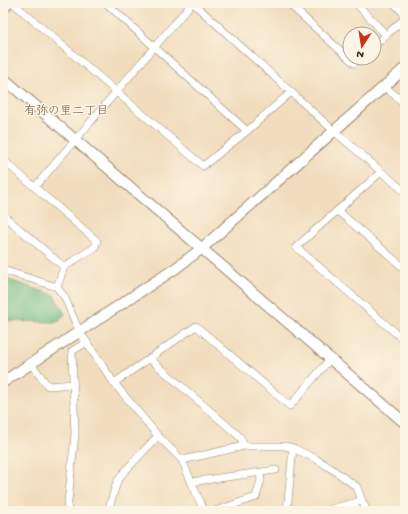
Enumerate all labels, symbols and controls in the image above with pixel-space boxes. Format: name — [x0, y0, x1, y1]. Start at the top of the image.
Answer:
north arrow — [342, 26, 382, 66]
text: N — [356, 47, 365, 60]
district label: 有弥の里二丁目 — [24, 104, 108, 119]

